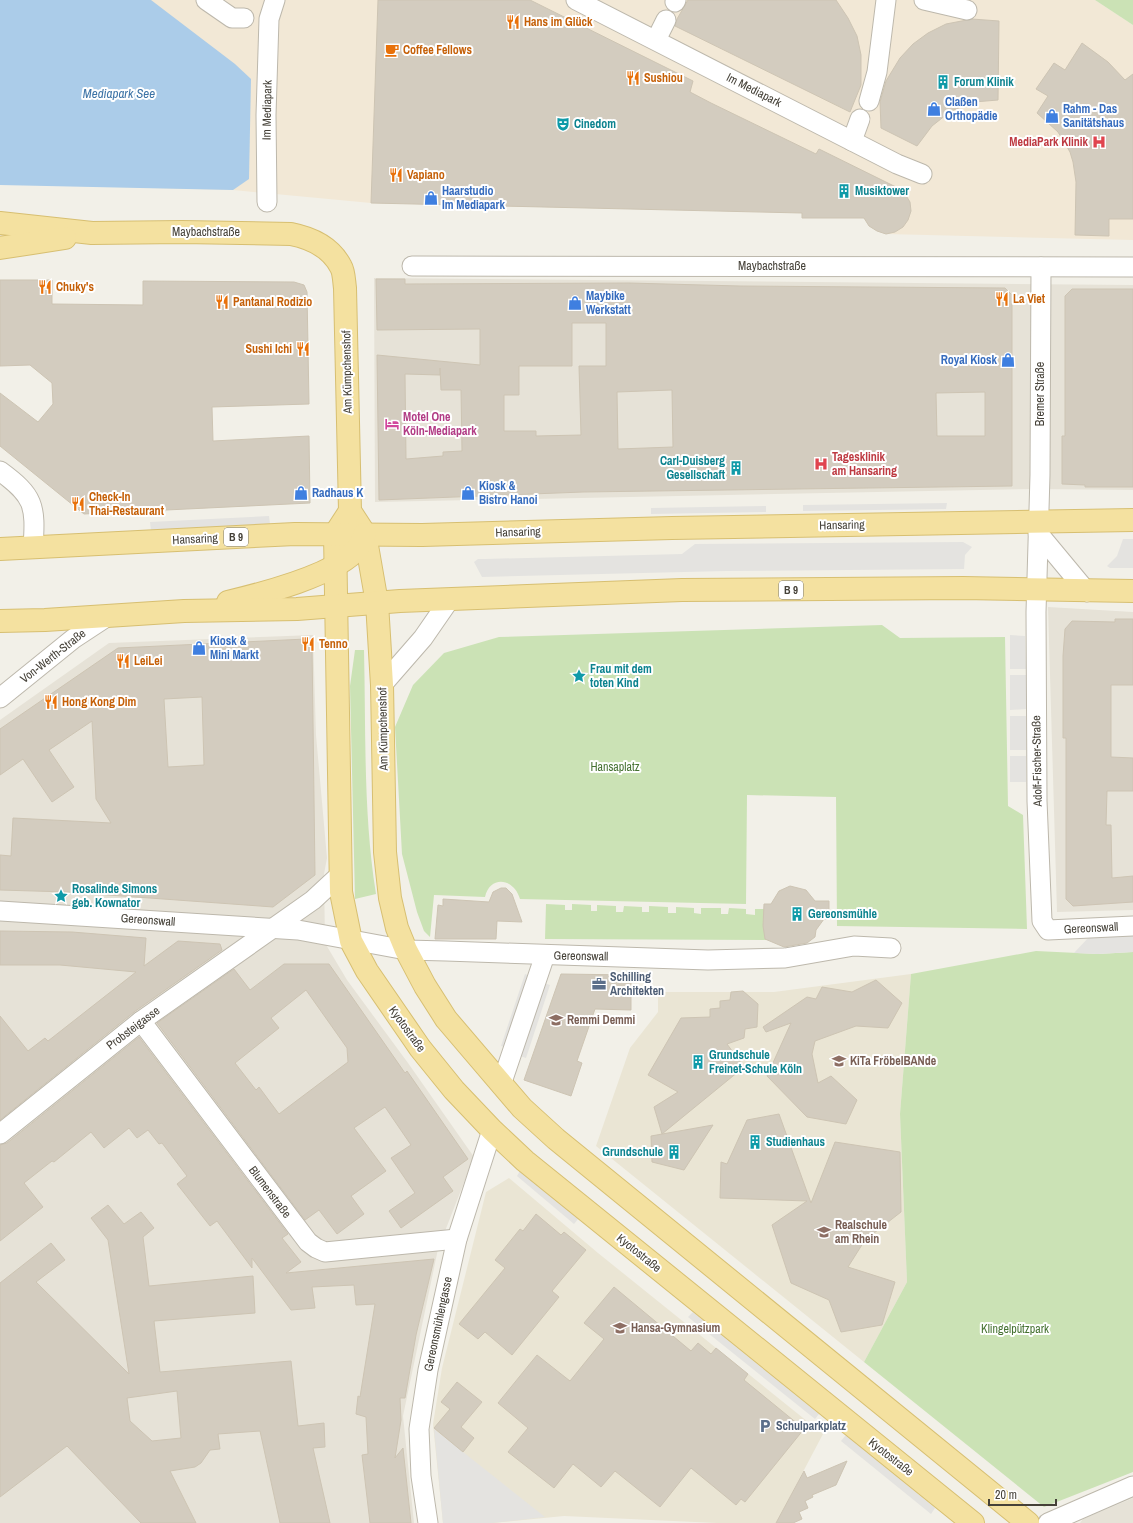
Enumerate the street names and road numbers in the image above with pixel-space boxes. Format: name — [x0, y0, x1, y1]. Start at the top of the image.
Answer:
street label: Im Mediapark — [724, 69, 784, 111]
street label: Im Mediapark — [258, 80, 276, 140]
street label: Maybachstraße — [172, 224, 240, 240]
street label: Maybachstraße — [738, 258, 806, 274]
street label: Am Kümpchenshof — [338, 330, 356, 415]
street label: Bremer Straße — [1032, 362, 1048, 426]
street label: Hansaring — [819, 517, 865, 533]
street label: Hansaring — [495, 523, 541, 541]
road number: B 9 — [224, 528, 248, 546]
street label: Hansaring — [172, 530, 219, 548]
road number: B 9 — [779, 581, 803, 599]
street label: Von-Werth-Straße — [17, 625, 89, 687]
street label: Am Kümpchenshof — [374, 687, 392, 772]
street label: Adolf-Fischer-Straße — [1028, 715, 1046, 808]
street label: Gereonswall — [120, 910, 176, 930]
street label: Gereonswall — [1063, 919, 1119, 937]
street label: Gereonswall — [554, 948, 608, 964]
street label: Probsteigasse — [103, 1003, 163, 1053]
street label: Kyotostraße — [385, 1003, 429, 1055]
street label: Blumenstraße — [245, 1163, 295, 1221]
street label: Kyotostraße — [613, 1230, 665, 1276]
street label: Gereonsmühlengasse — [420, 1275, 456, 1373]
street label: Kyotostraße — [865, 1434, 917, 1480]

